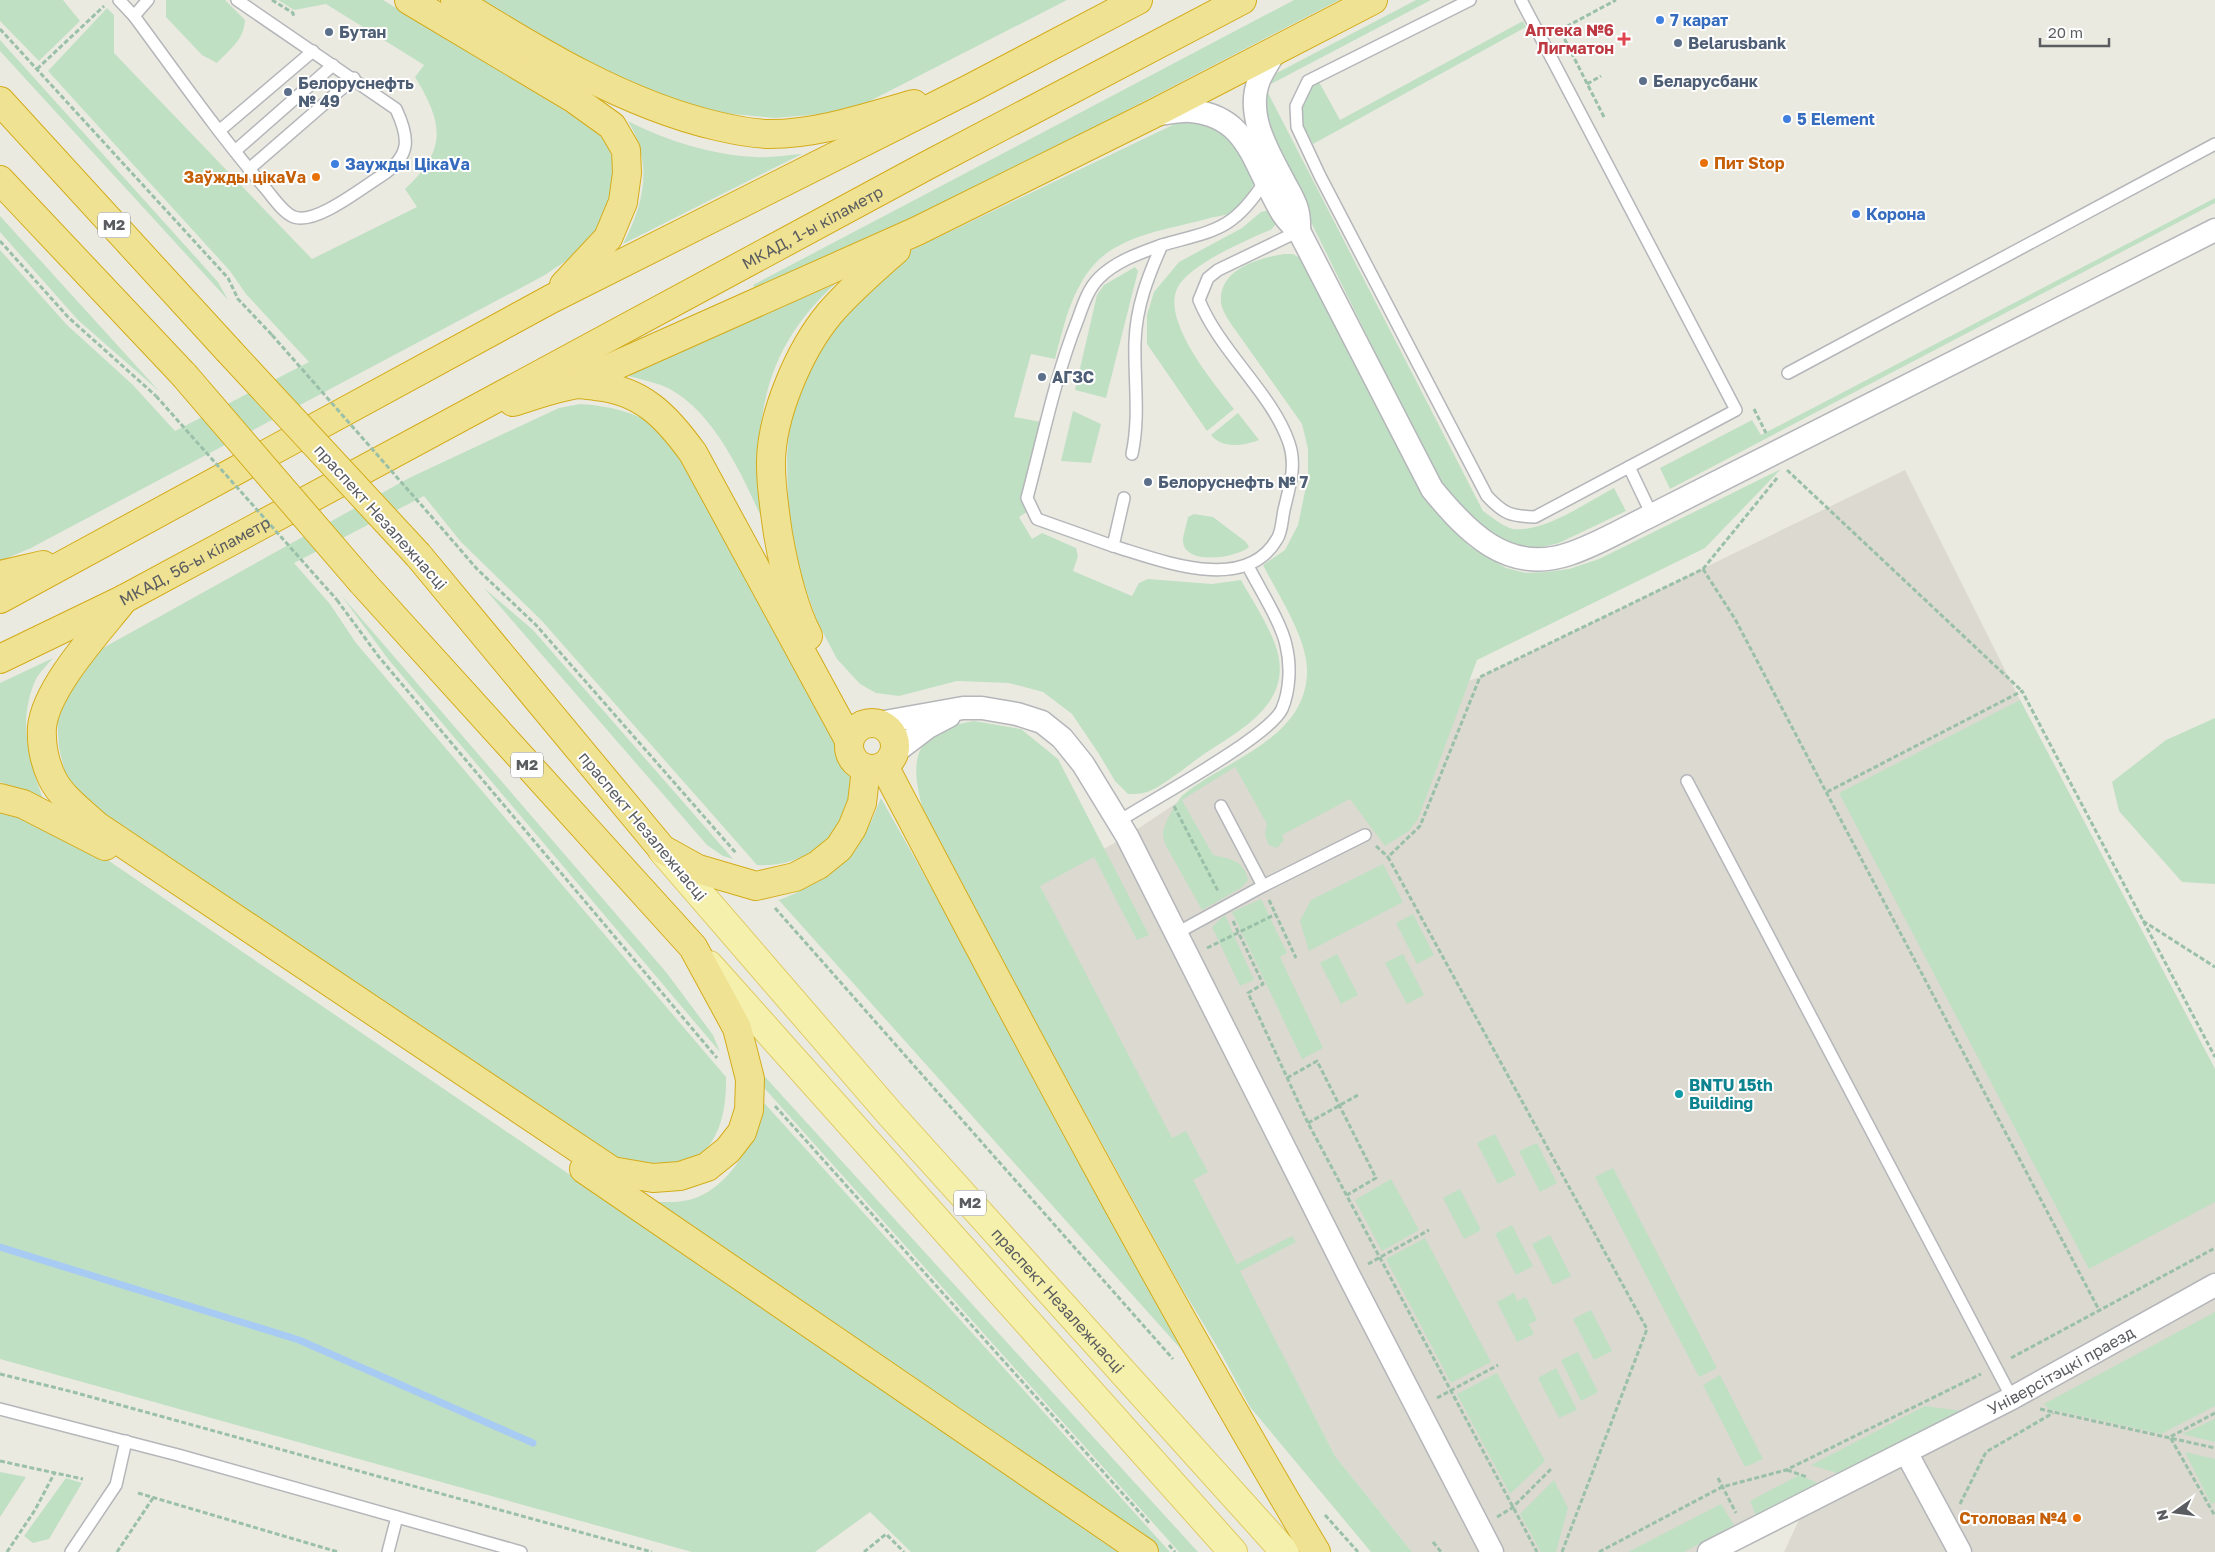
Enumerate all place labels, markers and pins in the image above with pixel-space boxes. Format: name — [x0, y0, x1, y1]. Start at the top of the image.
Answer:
place label: 7 карат — [1670, 10, 1728, 30]
marker: 7 карат — [1654, 14, 1666, 26]
place label: Аптека №6 Лигматон — [1525, 20, 1614, 58]
place label: Бутан — [339, 22, 386, 42]
marker: Бутан — [323, 26, 335, 38]
marker: Аптека №6 Лигматон — [1618, 33, 1630, 45]
place label: Belarusbank — [1688, 33, 1787, 53]
marker: Belarusbank — [1672, 37, 1684, 49]
place label: Беларусбанк — [1653, 71, 1759, 91]
place label: Белоруснефть № 49 — [298, 73, 414, 111]
marker: Беларусбанк — [1637, 75, 1649, 87]
marker: Белоруснефть № 49 — [282, 86, 294, 98]
place label: 5 Element — [1797, 109, 1875, 129]
marker: 5 Element — [1781, 113, 1793, 125]
place label: Пит Stop — [1714, 153, 1785, 173]
place label: Заужды ЦікаVа — [345, 154, 470, 174]
marker: Пит Stop — [1698, 157, 1710, 169]
marker: Заужды ЦікаVа — [329, 158, 341, 170]
place label: Заўжды цікаVа — [184, 167, 306, 187]
marker: Заўжды цікаVа — [310, 171, 322, 183]
place label: Корона — [1866, 204, 1926, 224]
marker: Корона — [1850, 208, 1862, 220]
place label: АГЗС — [1052, 367, 1094, 387]
marker: АГЗС — [1036, 371, 1048, 383]
place label: Белоруснефть № 7 — [1158, 472, 1309, 492]
marker: Белоруснефть № 7 — [1142, 476, 1154, 488]
place label: BNTU 15th Building — [1689, 1075, 1773, 1113]
marker: BNTU 15th Building — [1673, 1088, 1685, 1100]
place label: Столовая №4 — [1959, 1508, 2067, 1528]
marker: Столовая №4 — [2071, 1512, 2083, 1524]

